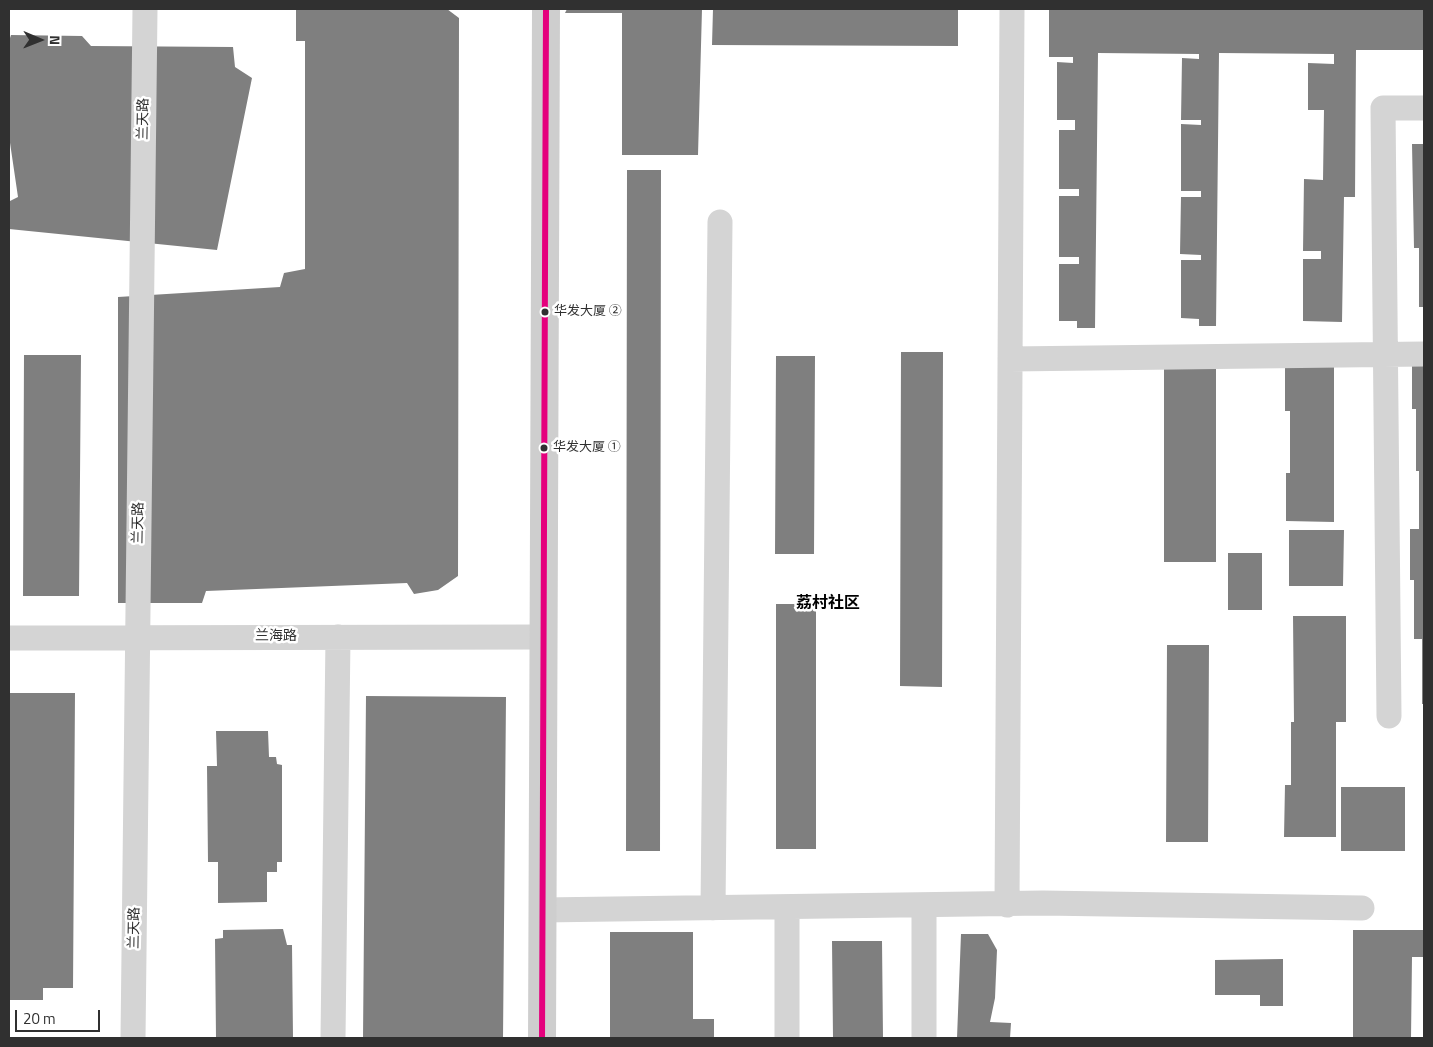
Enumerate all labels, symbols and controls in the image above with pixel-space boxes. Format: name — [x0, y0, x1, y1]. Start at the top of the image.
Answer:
north arrow — [15, 15, 65, 65]
text: N — [45, 35, 66, 45]
street label: 兰天路 — [135, 98, 153, 140]
place label: 华发大厦 ② — [554, 304, 622, 320]
marker: 华发大厦 ② — [540, 307, 550, 317]
place label: 华发大厦 ① — [553, 440, 621, 456]
marker: 华发大厦 ① — [539, 443, 549, 453]
street label: 兰天路 — [130, 502, 148, 544]
district label: 荔村社区 — [796, 594, 860, 614]
street label: 兰海路 — [255, 629, 297, 645]
street label: 兰天路 — [126, 907, 144, 949]
scale bar — [18, 1000, 102, 1032]
text: 20 m — [23, 1007, 56, 1030]

